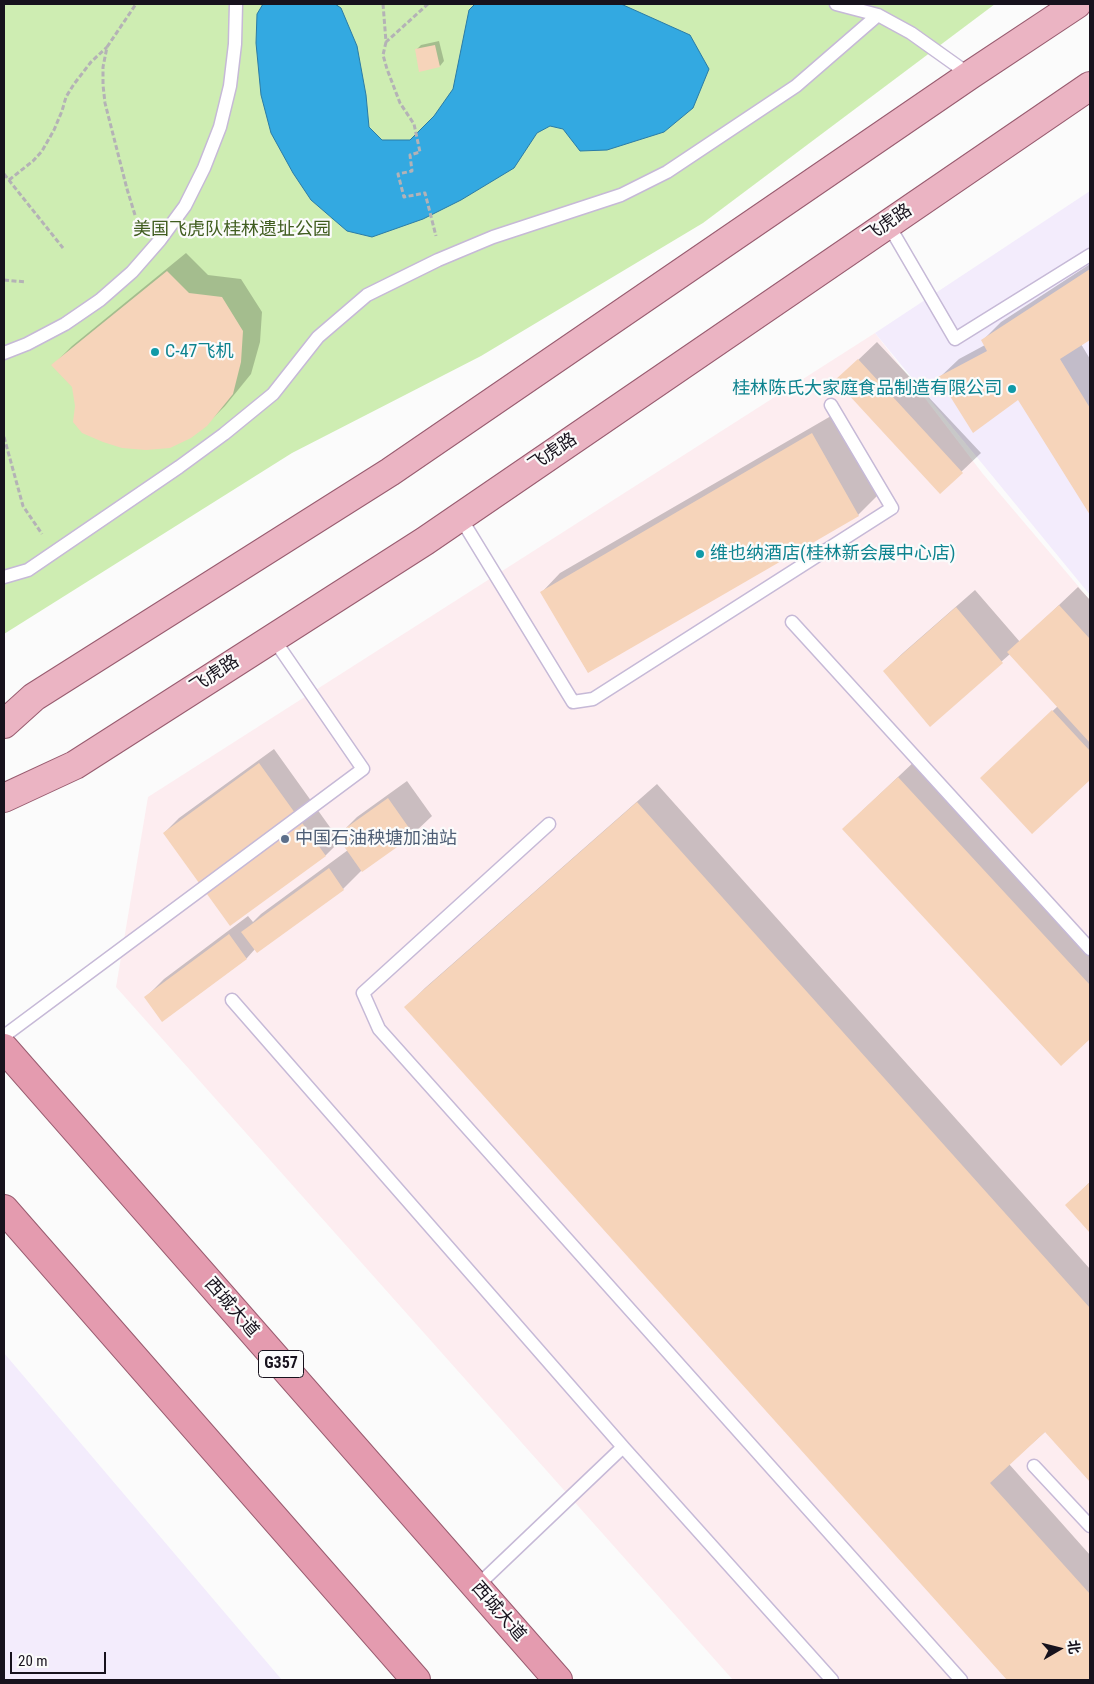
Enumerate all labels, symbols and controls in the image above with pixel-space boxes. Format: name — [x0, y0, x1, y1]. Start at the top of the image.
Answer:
street label: 飞虎路 — [860, 200, 916, 248]
park label: 美国飞虎队桂林遗址公园 — [133, 219, 331, 241]
place label: C-47飞机 — [165, 341, 233, 363]
marker: C-47飞机 — [149, 346, 161, 358]
place label: 桂林陈氏大家庭食品制造有限公司 — [732, 378, 1002, 400]
marker: 桂林陈氏大家庭食品制造有限公司 — [1006, 383, 1018, 395]
street label: 飞虎路 — [525, 429, 581, 477]
place label: 维也纳酒店(桂林新会展中心店) — [710, 543, 955, 565]
marker: 维也纳酒店(桂林新会展中心店) — [694, 548, 706, 560]
street label: 飞虎路 — [186, 651, 244, 699]
place label: 中国石油秧塘加油站 — [295, 828, 457, 850]
marker: 中国石油秧塘加油站 — [279, 833, 291, 845]
street label: 西城大道 — [199, 1274, 263, 1342]
road number: G357 — [258, 1350, 304, 1378]
street label: 西城大道 — [466, 1578, 530, 1646]
north arrow — [1034, 1624, 1084, 1674]
text: 北 — [1065, 1639, 1083, 1655]
scale bar — [12, 1642, 109, 1674]
text: 20 m — [18, 1652, 48, 1670]

